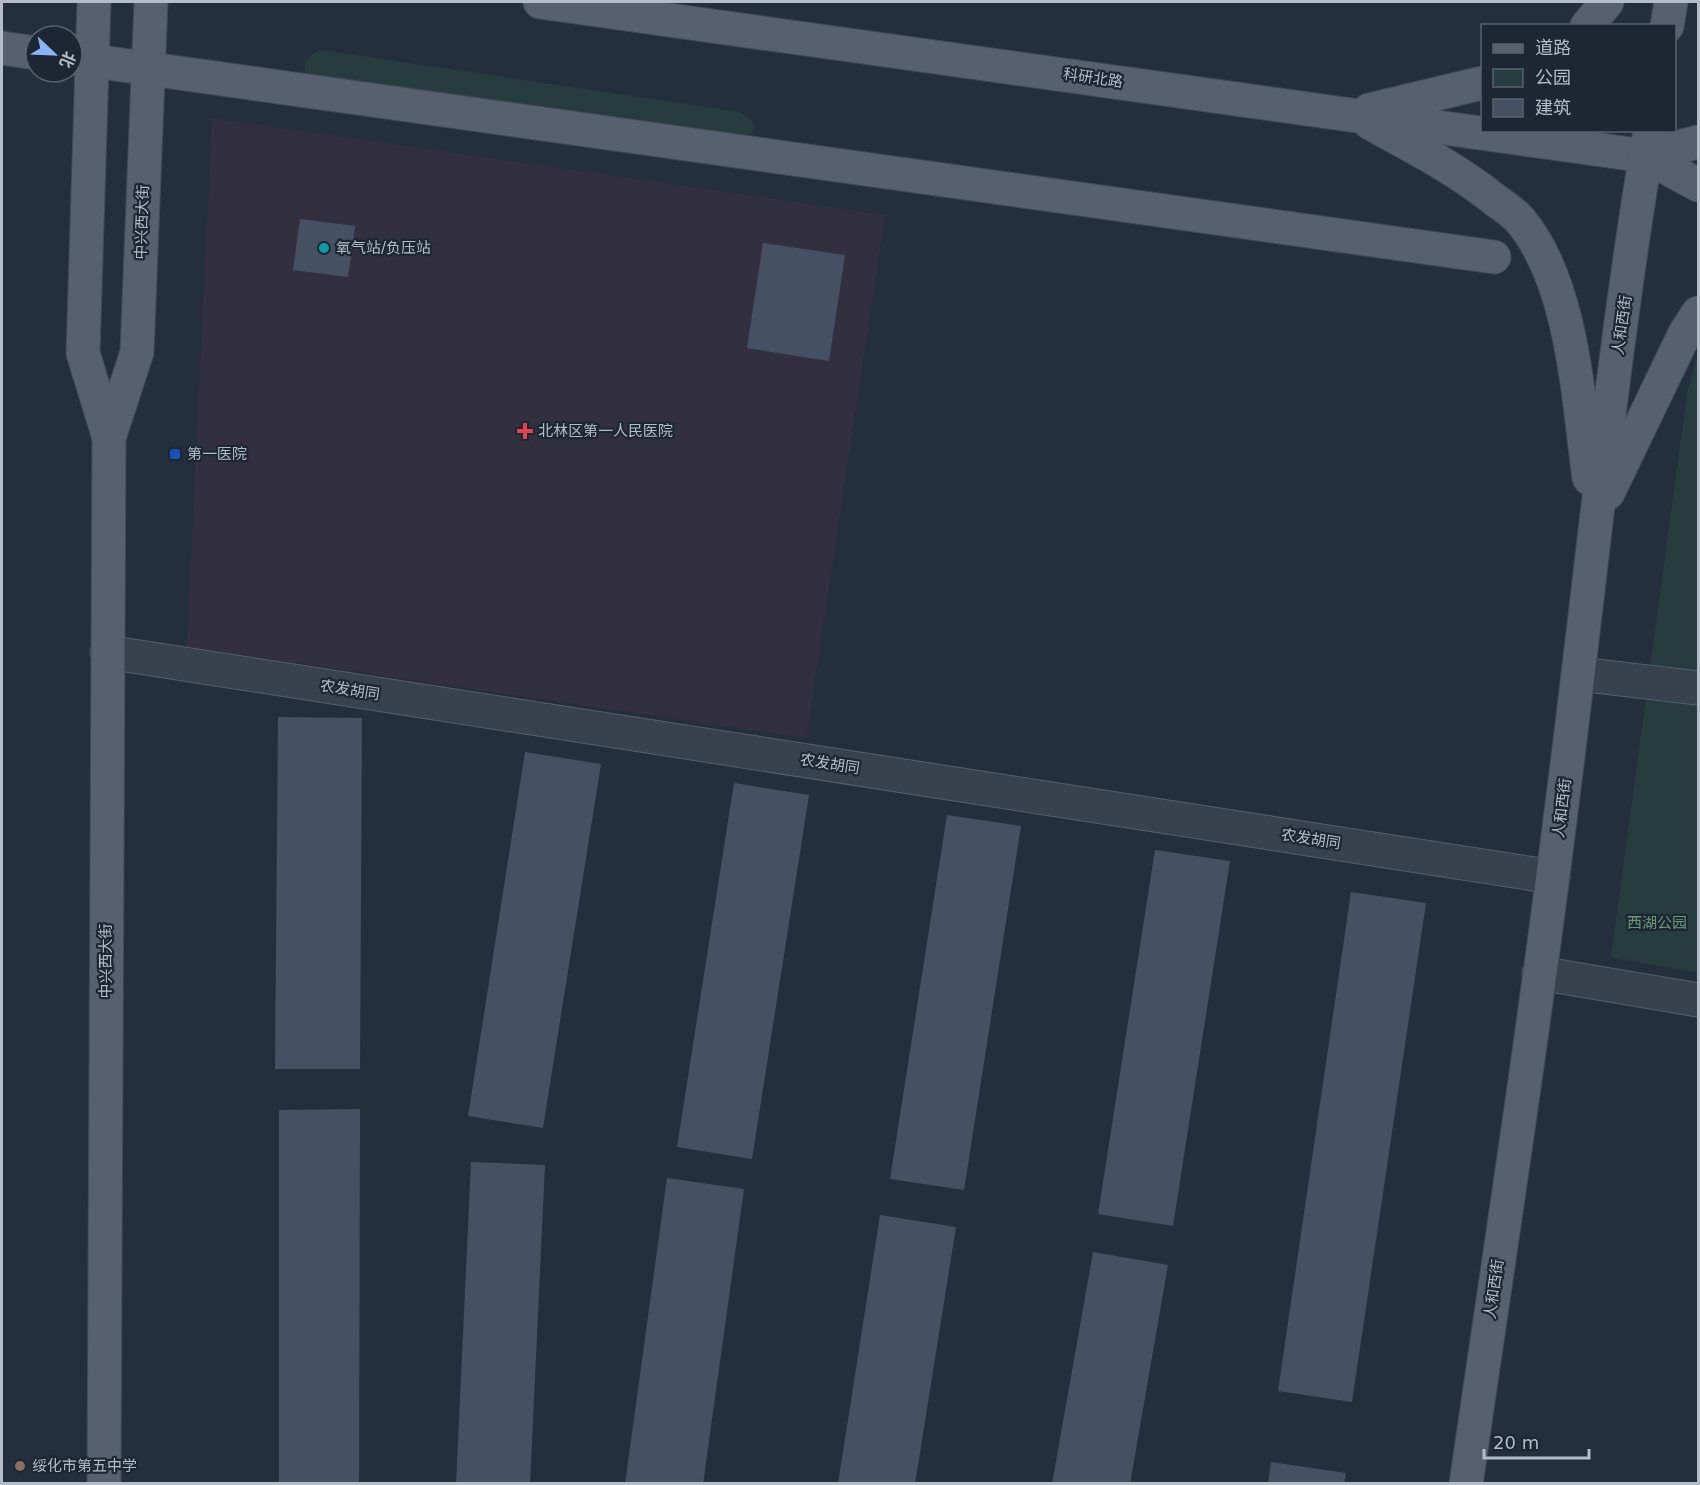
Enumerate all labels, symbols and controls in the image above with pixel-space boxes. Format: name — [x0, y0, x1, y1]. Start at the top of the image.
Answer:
north arrow — [24, 24, 84, 84]
legend — [1481, 24, 1676, 132]
text: 道路 — [1535, 37, 1571, 58]
text: 北 — [55, 49, 79, 71]
street label: 科研北路 — [1062, 65, 1124, 91]
text: 公园 — [1535, 67, 1571, 88]
text: 建筑 — [1535, 97, 1571, 118]
street label: 中兴西大街 — [132, 184, 152, 260]
place label: 氧气站/负压站 — [336, 239, 431, 257]
marker: 氧气站/负压站 — [317, 241, 331, 255]
street label: 人和西街 — [1609, 294, 1635, 356]
marker: 北林区第一人民医院 — [516, 422, 534, 440]
place label: 北林区第一人民医院 — [538, 422, 673, 440]
place label: 第一医院 — [187, 445, 247, 463]
marker: 第一医院 — [168, 447, 182, 461]
street label: 农发胡同 — [319, 676, 381, 704]
street label: 农发胡同 — [799, 750, 861, 778]
street label: 人和西街 — [1549, 777, 1575, 839]
street label: 农发胡同 — [1280, 825, 1342, 853]
park label: 西湖公园 — [1627, 914, 1687, 932]
street label: 中兴西大街 — [97, 923, 115, 999]
street label: 人和西街 — [1481, 1258, 1507, 1320]
scale bar — [1484, 1422, 1589, 1460]
text: 20 m — [1493, 1432, 1539, 1453]
place label: 绥化市第五中学 — [32, 1457, 137, 1475]
marker: 绥化市第五中学 — [13, 1459, 27, 1473]

